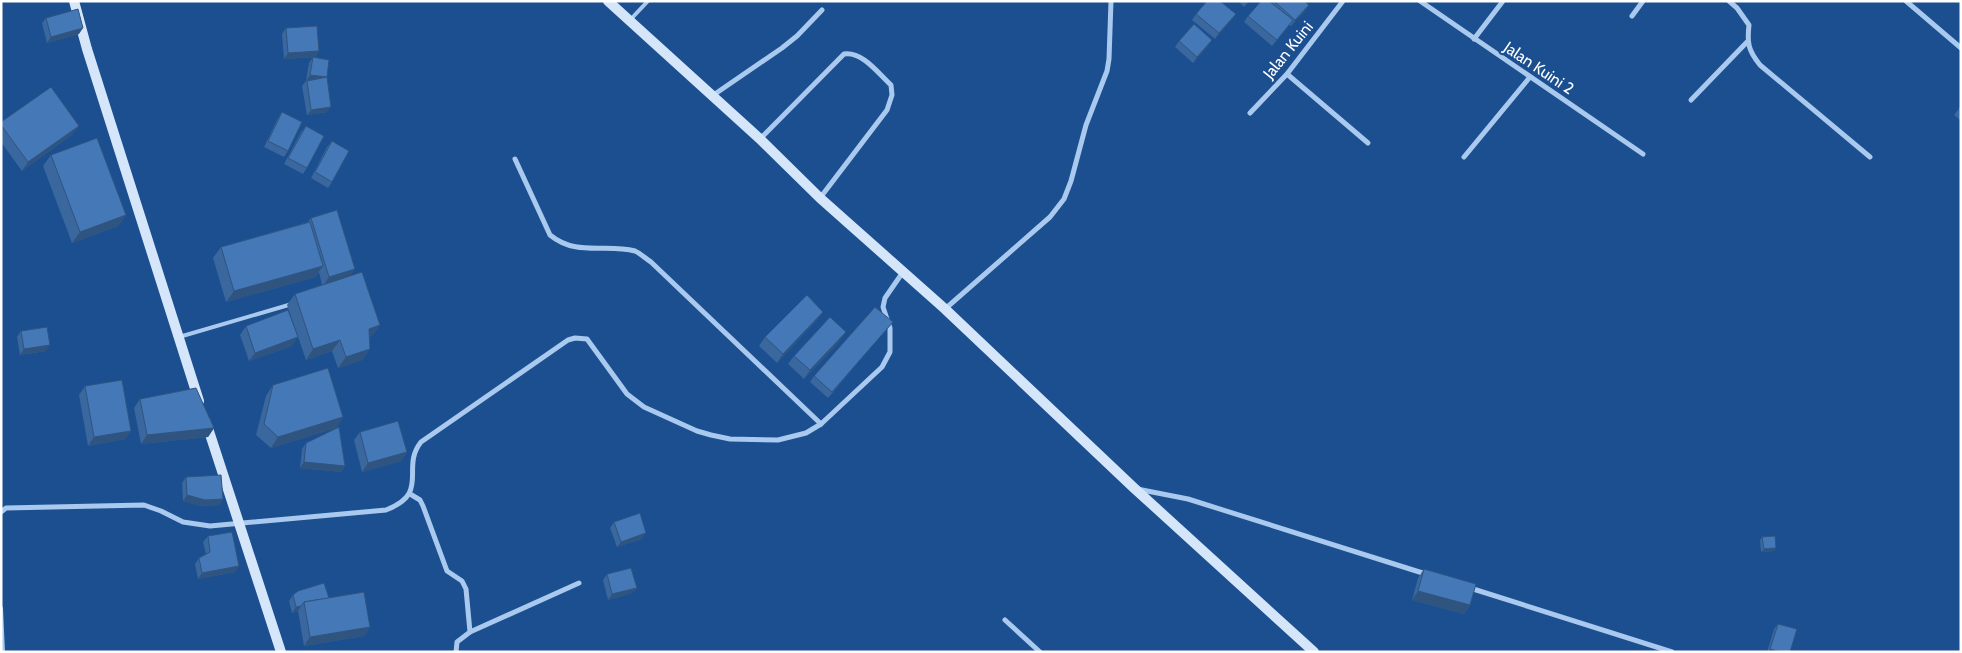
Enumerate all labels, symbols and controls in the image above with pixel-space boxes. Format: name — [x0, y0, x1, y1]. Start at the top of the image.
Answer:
street label: Jalan Kuini — [1258, 17, 1317, 83]
street label: Jalan Kuini 2 — [1500, 37, 1578, 98]

